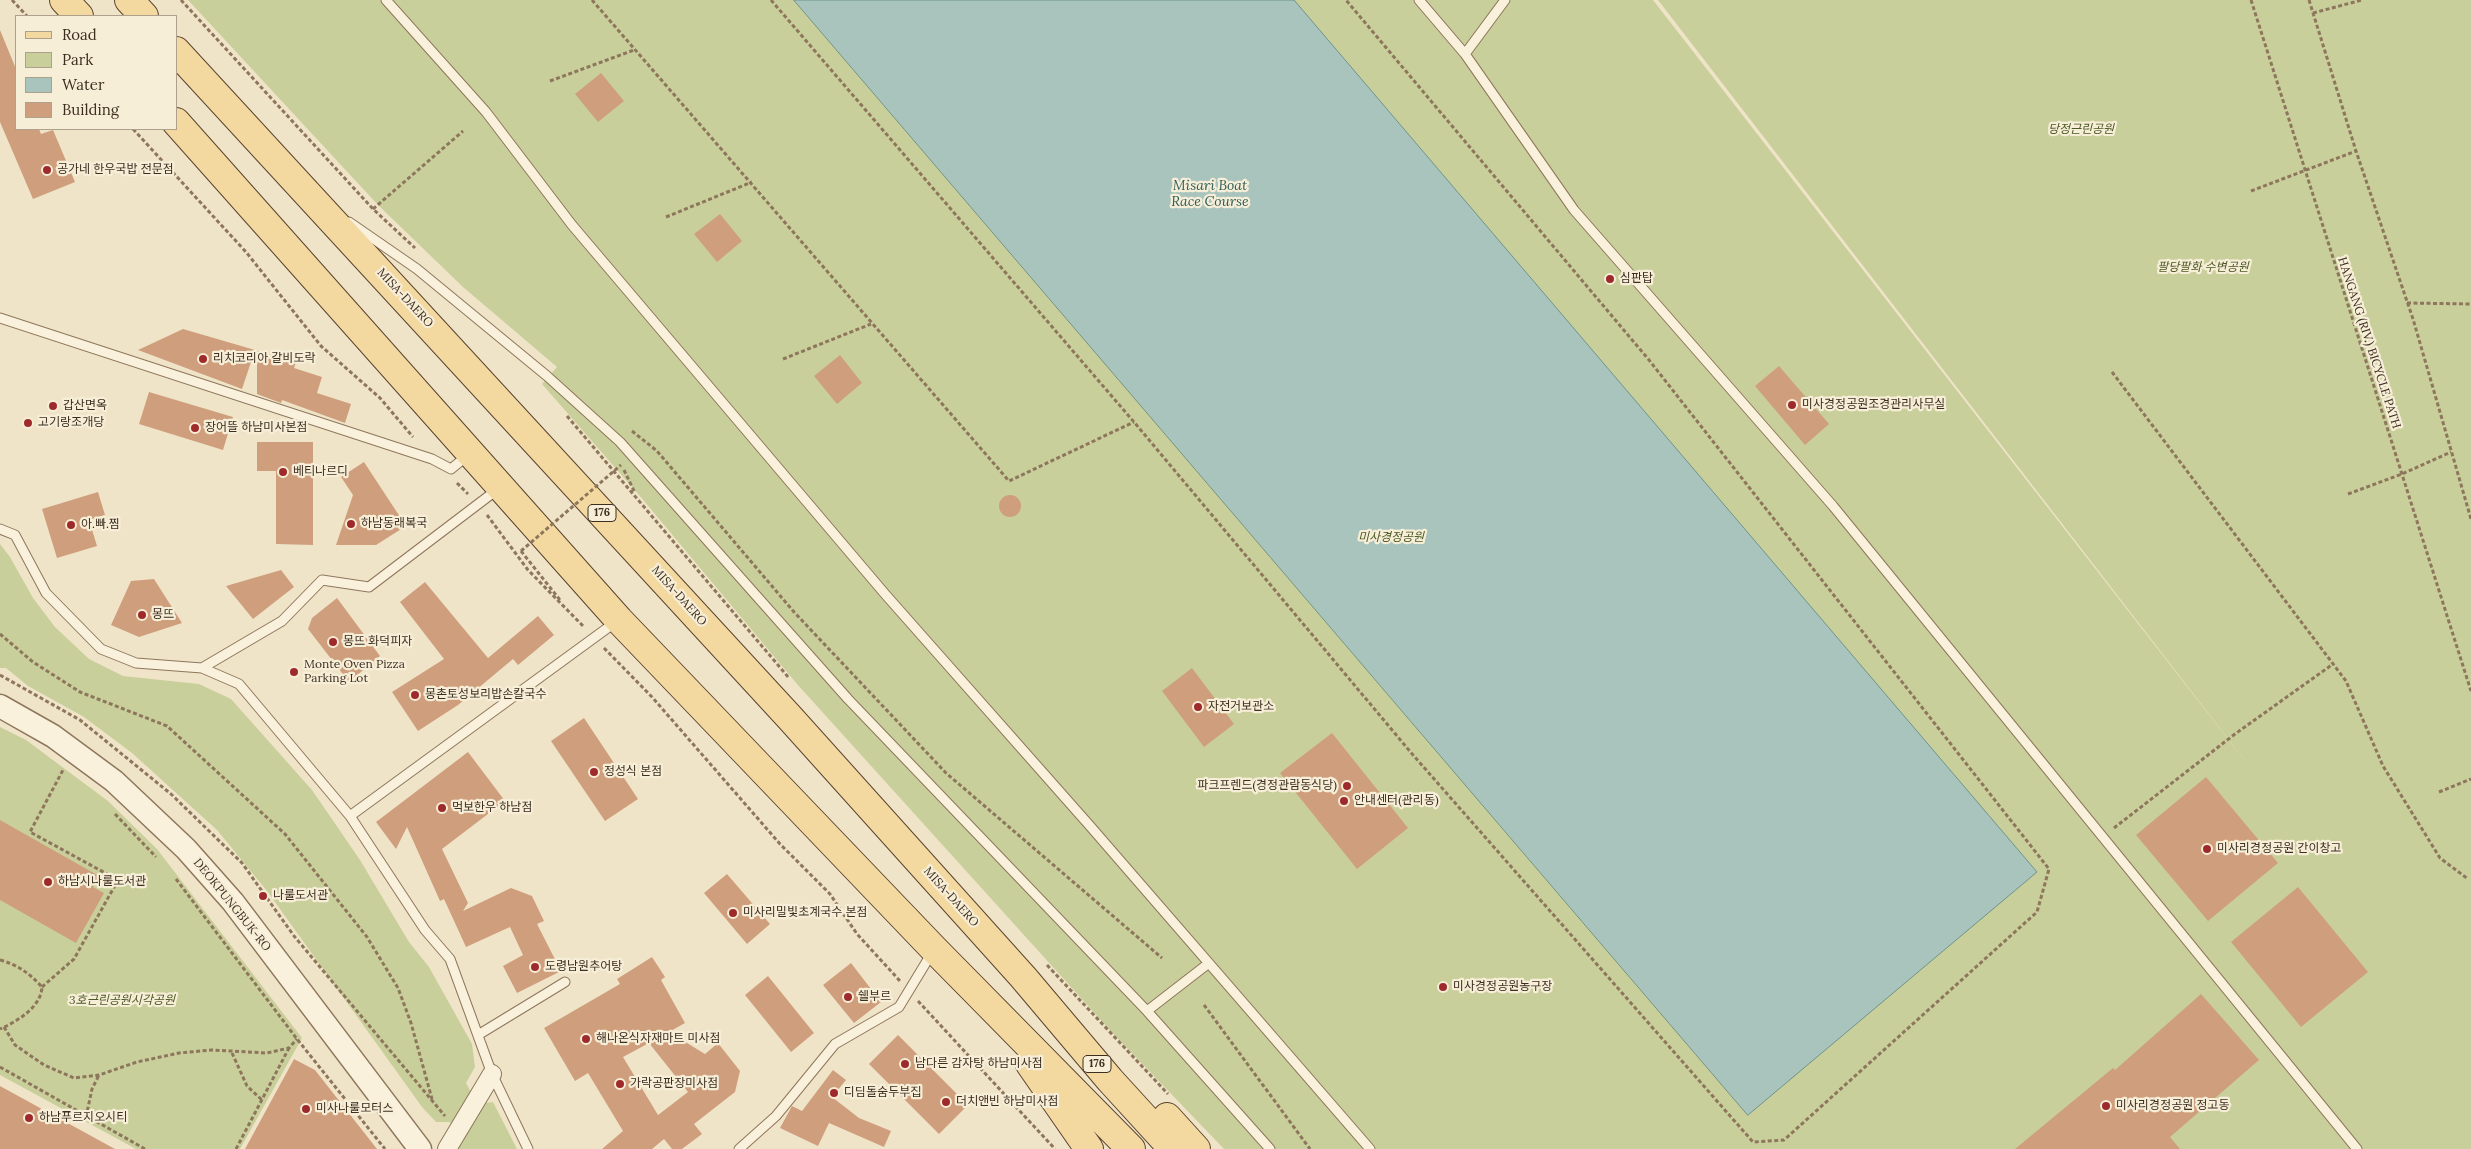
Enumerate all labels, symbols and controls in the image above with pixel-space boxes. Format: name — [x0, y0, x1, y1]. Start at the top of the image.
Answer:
legend — [15, 15, 178, 130]
text: Road — [62, 25, 97, 44]
text: Park — [62, 50, 93, 69]
text: Water — [62, 75, 104, 94]
text: Building — [62, 100, 119, 119]
park label: 당정근린공원 — [2048, 123, 2114, 137]
place label: 공가네 한우국밥 전문점 — [57, 163, 174, 177]
marker: 공가네 한우국밥 전문점 — [41, 164, 53, 176]
water label: Misari Boat Race Course — [1171, 178, 1249, 210]
street label: HANGANG (RIV.) BICYCLE PATH — [2334, 255, 2404, 431]
park label: 팔당팔화 수변공원 — [2157, 261, 2249, 275]
street label: MISA-DAERO — [374, 265, 436, 331]
place label: 심판탑 — [1620, 272, 1653, 286]
marker: 심판탑 — [1604, 273, 1616, 285]
place label: 리치코리아 갈비도락 — [213, 352, 316, 366]
marker: 리치코리아 갈비도락 — [197, 353, 209, 365]
place label: 미사경정공원조경관리사무실 — [1802, 398, 1946, 412]
place label: 갑산면옥 — [63, 399, 107, 413]
marker: 미사경정공원조경관리사무실 — [1786, 399, 1798, 411]
marker: 갑산면옥 — [47, 400, 59, 412]
place label: 고기랑조개당 — [38, 416, 104, 430]
marker: 고기랑조개당 — [22, 417, 34, 429]
place label: 장어뜰 하남미사본점 — [205, 421, 308, 435]
marker: 장어뜰 하남미사본점 — [189, 422, 201, 434]
place label: 베티나르디 — [293, 465, 348, 479]
marker: 베티나르디 — [277, 466, 289, 478]
road number: 176 — [588, 504, 616, 522]
place label: 하남동래복국 — [361, 517, 427, 531]
place label: 아.빠.찜 — [81, 518, 120, 532]
marker: 하남동래복국 — [345, 518, 357, 530]
marker: 아.빠.찜 — [65, 519, 77, 531]
park label: 미사경정공원 — [1358, 531, 1424, 545]
street label: MISA-DAERO — [648, 563, 710, 629]
place label: 몽뜨 — [152, 608, 174, 622]
marker: 몽뜨 — [136, 609, 148, 621]
place label: 몽뜨 화덕피자 — [343, 635, 412, 649]
marker: 몽뜨 화덕피자 — [327, 636, 339, 648]
place label: Monte Oven Pizza Parking Lot — [304, 658, 405, 686]
marker: Monte Oven Pizza Parking Lot — [288, 666, 300, 678]
place label: 몽촌토성보리밥손칼국수 — [425, 688, 546, 702]
marker: 몽촌토성보리밥손칼국수 — [409, 689, 421, 701]
place label: 자전거보관소 — [1208, 700, 1274, 714]
marker: 자전거보관소 — [1192, 701, 1204, 713]
place label: 정성식 본점 — [604, 765, 662, 779]
marker: 정성식 본점 — [588, 766, 600, 778]
place label: 파크프렌드(경정관람동식당) — [1197, 779, 1337, 793]
marker: 파크프렌드(경정관람동식당) — [1341, 780, 1353, 792]
place label: 안내센터(관리동) — [1354, 794, 1439, 808]
marker: 안내센터(관리동) — [1338, 795, 1350, 807]
place label: 먹보한우 하남점 — [452, 801, 532, 815]
marker: 먹보한우 하남점 — [436, 802, 448, 814]
place label: 미사리경정공원 간이창고 — [2217, 842, 2342, 856]
marker: 미사리경정공원 간이창고 — [2201, 843, 2213, 855]
street label: DEOKPUNGBUK-RO — [190, 856, 274, 954]
street label: MISA-DAERO — [920, 864, 982, 930]
place label: 하남시나룰도서관 — [58, 875, 146, 889]
marker: 하남시나룰도서관 — [42, 876, 54, 888]
place label: 나룰도서관 — [273, 889, 328, 903]
marker: 나룰도서관 — [257, 890, 269, 902]
place label: 미사리밀빛초계국수 본점 — [743, 906, 868, 920]
marker: 미사리밀빛초계국수 본점 — [727, 907, 739, 919]
place label: 도령남원추어탕 — [545, 960, 622, 974]
marker: 도령남원추어탕 — [529, 961, 541, 973]
place label: 미사경정공원농구장 — [1453, 980, 1552, 994]
marker: 미사경정공원농구장 — [1437, 981, 1449, 993]
place label: 쉘부르 — [858, 990, 891, 1004]
marker: 쉘부르 — [842, 991, 854, 1003]
park label: 3호근린공원시각공원 — [69, 994, 175, 1008]
place label: 해나온식자재마트 미사점 — [596, 1032, 721, 1046]
marker: 해나온식자재마트 미사점 — [580, 1033, 592, 1045]
road number: 176 — [1083, 1056, 1111, 1072]
place label: 남다른 감자탕 하남미사점 — [915, 1057, 1043, 1071]
marker: 남다른 감자탕 하남미사점 — [899, 1058, 911, 1070]
place label: 가락공판장미사점 — [630, 1077, 718, 1091]
marker: 가락공판장미사점 — [614, 1078, 626, 1090]
place label: 디딤돌숨두부집 — [844, 1086, 921, 1100]
marker: 디딤돌숨두부집 — [828, 1087, 840, 1099]
place label: 더치앤빈 하남미사점 — [956, 1095, 1059, 1109]
marker: 더치앤빈 하남미사점 — [940, 1096, 952, 1108]
place label: 미사리경정공원 정고동 — [2116, 1099, 2230, 1113]
marker: 미사리경정공원 정고동 — [2100, 1100, 2112, 1112]
place label: 미사나룰모터스 — [316, 1102, 393, 1116]
marker: 미사나룰모터스 — [300, 1103, 312, 1115]
place label: 하남푸르지오시티 — [39, 1111, 127, 1125]
marker: 하남푸르지오시티 — [23, 1112, 35, 1124]

